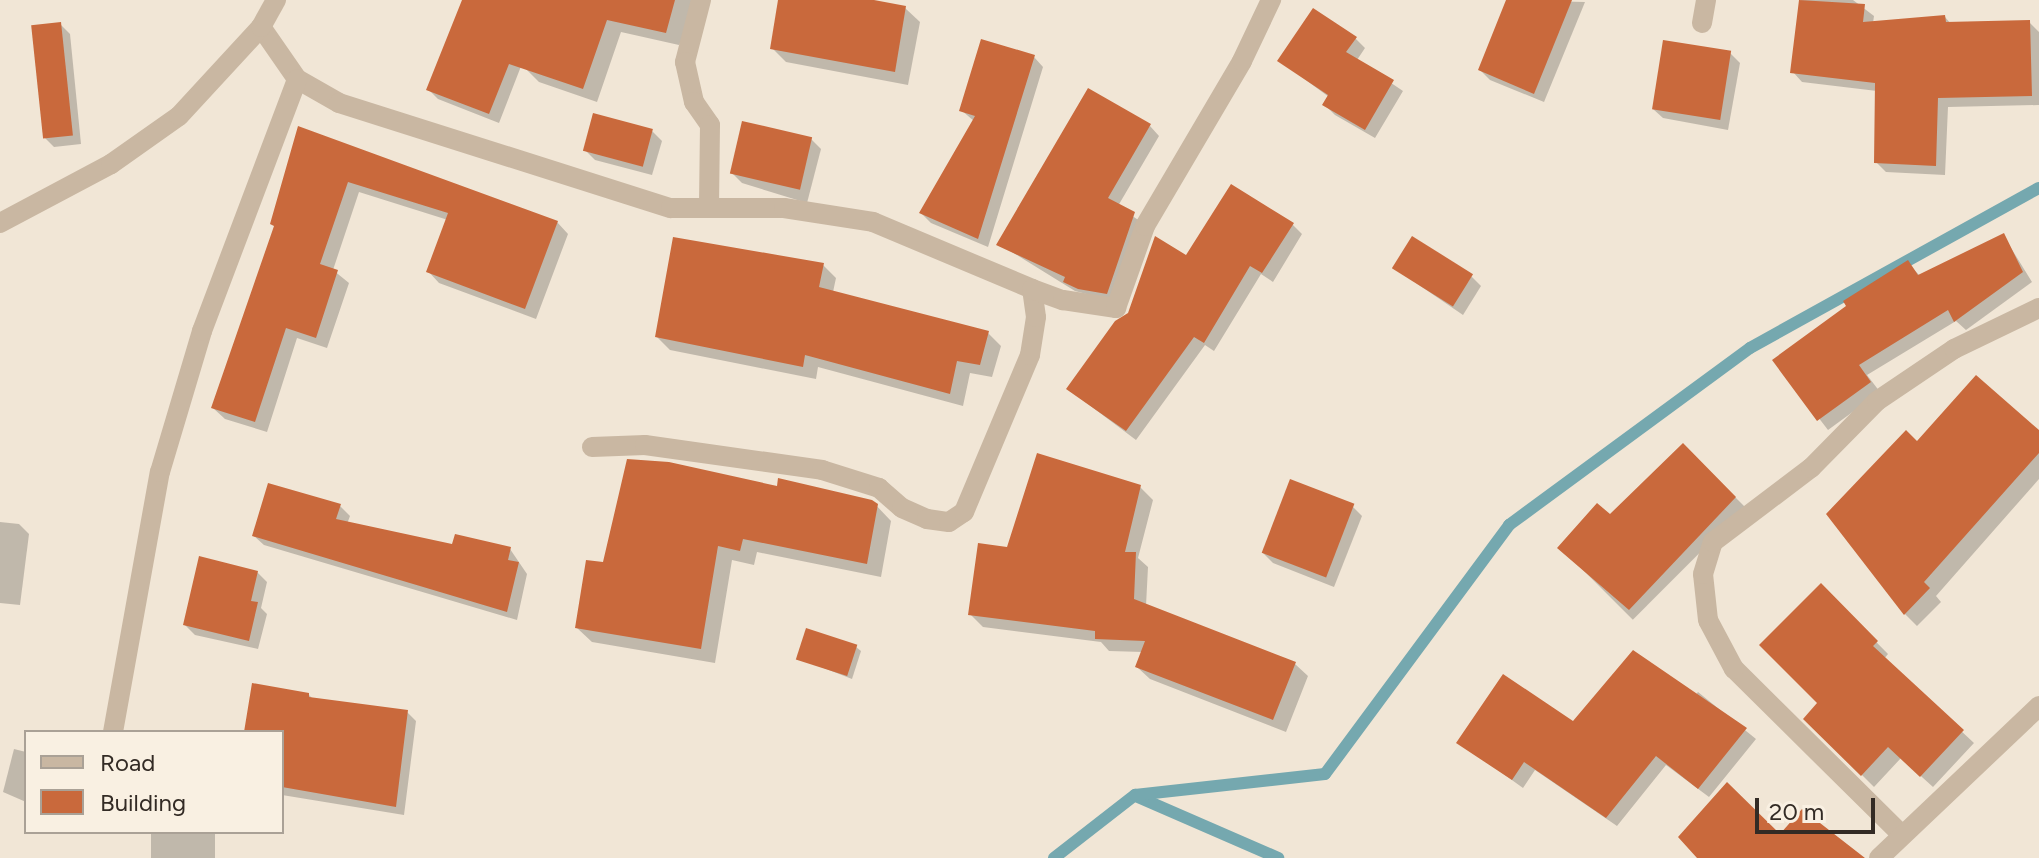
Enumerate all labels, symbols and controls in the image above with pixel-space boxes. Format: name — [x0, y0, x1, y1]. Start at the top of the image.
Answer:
legend — [24, 730, 284, 834]
text: Road — [100, 748, 155, 777]
scale bar — [1759, 782, 1879, 832]
text: Building — [100, 788, 186, 817]
text: 20 m — [1769, 797, 1824, 826]

